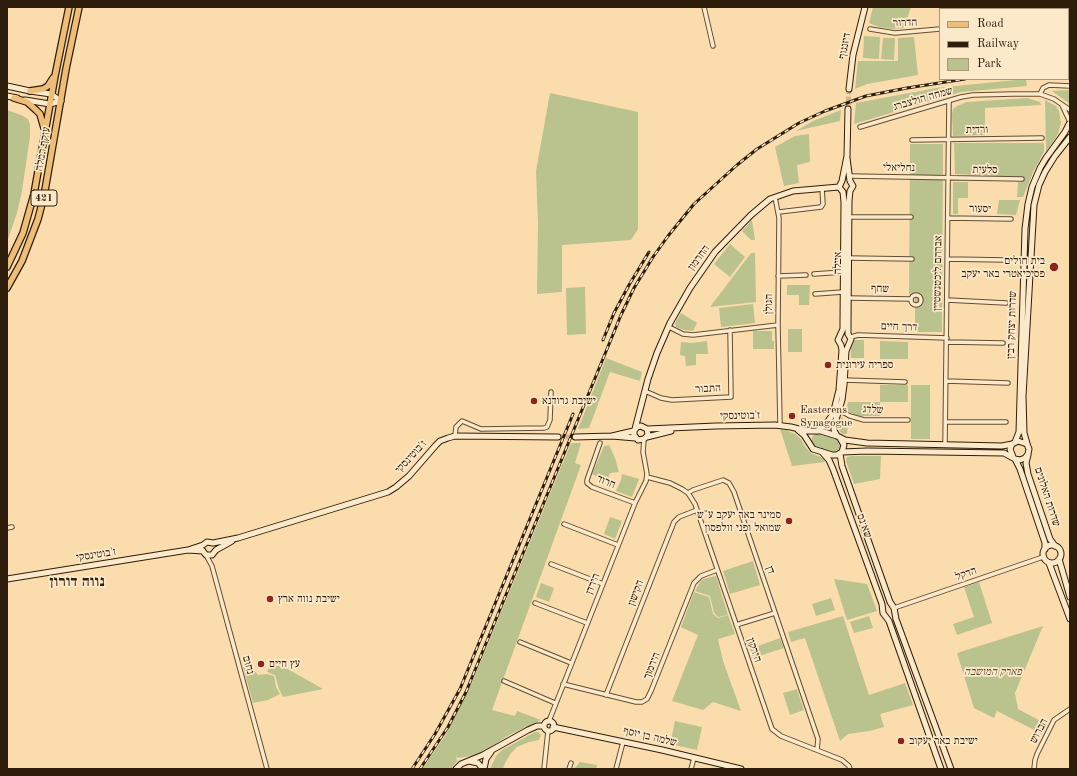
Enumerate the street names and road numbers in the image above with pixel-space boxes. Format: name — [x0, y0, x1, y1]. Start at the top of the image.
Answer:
street label: הדרור — [893, 16, 917, 30]
street label: דיזנגוף — [836, 32, 854, 60]
street label: שמחה הולצברג — [892, 84, 954, 114]
street label: ורדית — [966, 123, 988, 137]
street label: עוקף רמלה — [33, 126, 53, 172]
street label: נחליאלי — [883, 161, 915, 175]
street label: סלעית — [972, 163, 998, 177]
road number: 421 — [31, 190, 57, 206]
street label: יסעור — [969, 202, 991, 216]
street label: אברהם ליכטנשטיין — [931, 235, 945, 311]
street label: החרמון — [685, 243, 713, 273]
street label: איילה — [831, 251, 845, 275]
street label: שחף — [871, 282, 889, 296]
street label: שדרות יצחק רבין — [1004, 291, 1020, 359]
street label: הגולן — [762, 294, 776, 314]
street label: דרך חיים — [881, 320, 917, 334]
street label: התבור — [695, 382, 721, 396]
street label: שלדג — [862, 403, 884, 417]
street label: ז'בוטינסקי — [720, 409, 760, 423]
street label: ז'בוטינסקי — [392, 438, 430, 476]
street label: שדרות האלונים — [1031, 466, 1063, 528]
street label: חרוד — [595, 472, 617, 492]
street label: שא נס — [854, 512, 874, 540]
street label: ז'בוטינסקי — [75, 545, 117, 565]
street label: דן — [763, 564, 777, 576]
street label: הדקל — [954, 564, 978, 584]
street label: הירדן — [583, 572, 603, 596]
street label: הקישון — [625, 578, 647, 608]
street label: הירקון — [744, 636, 764, 664]
street label: הירמוך — [641, 650, 663, 682]
street label: נחום — [239, 654, 257, 676]
street label: הברוש — [1027, 716, 1051, 746]
street label: שלמה בן יוסף — [622, 724, 678, 750]

